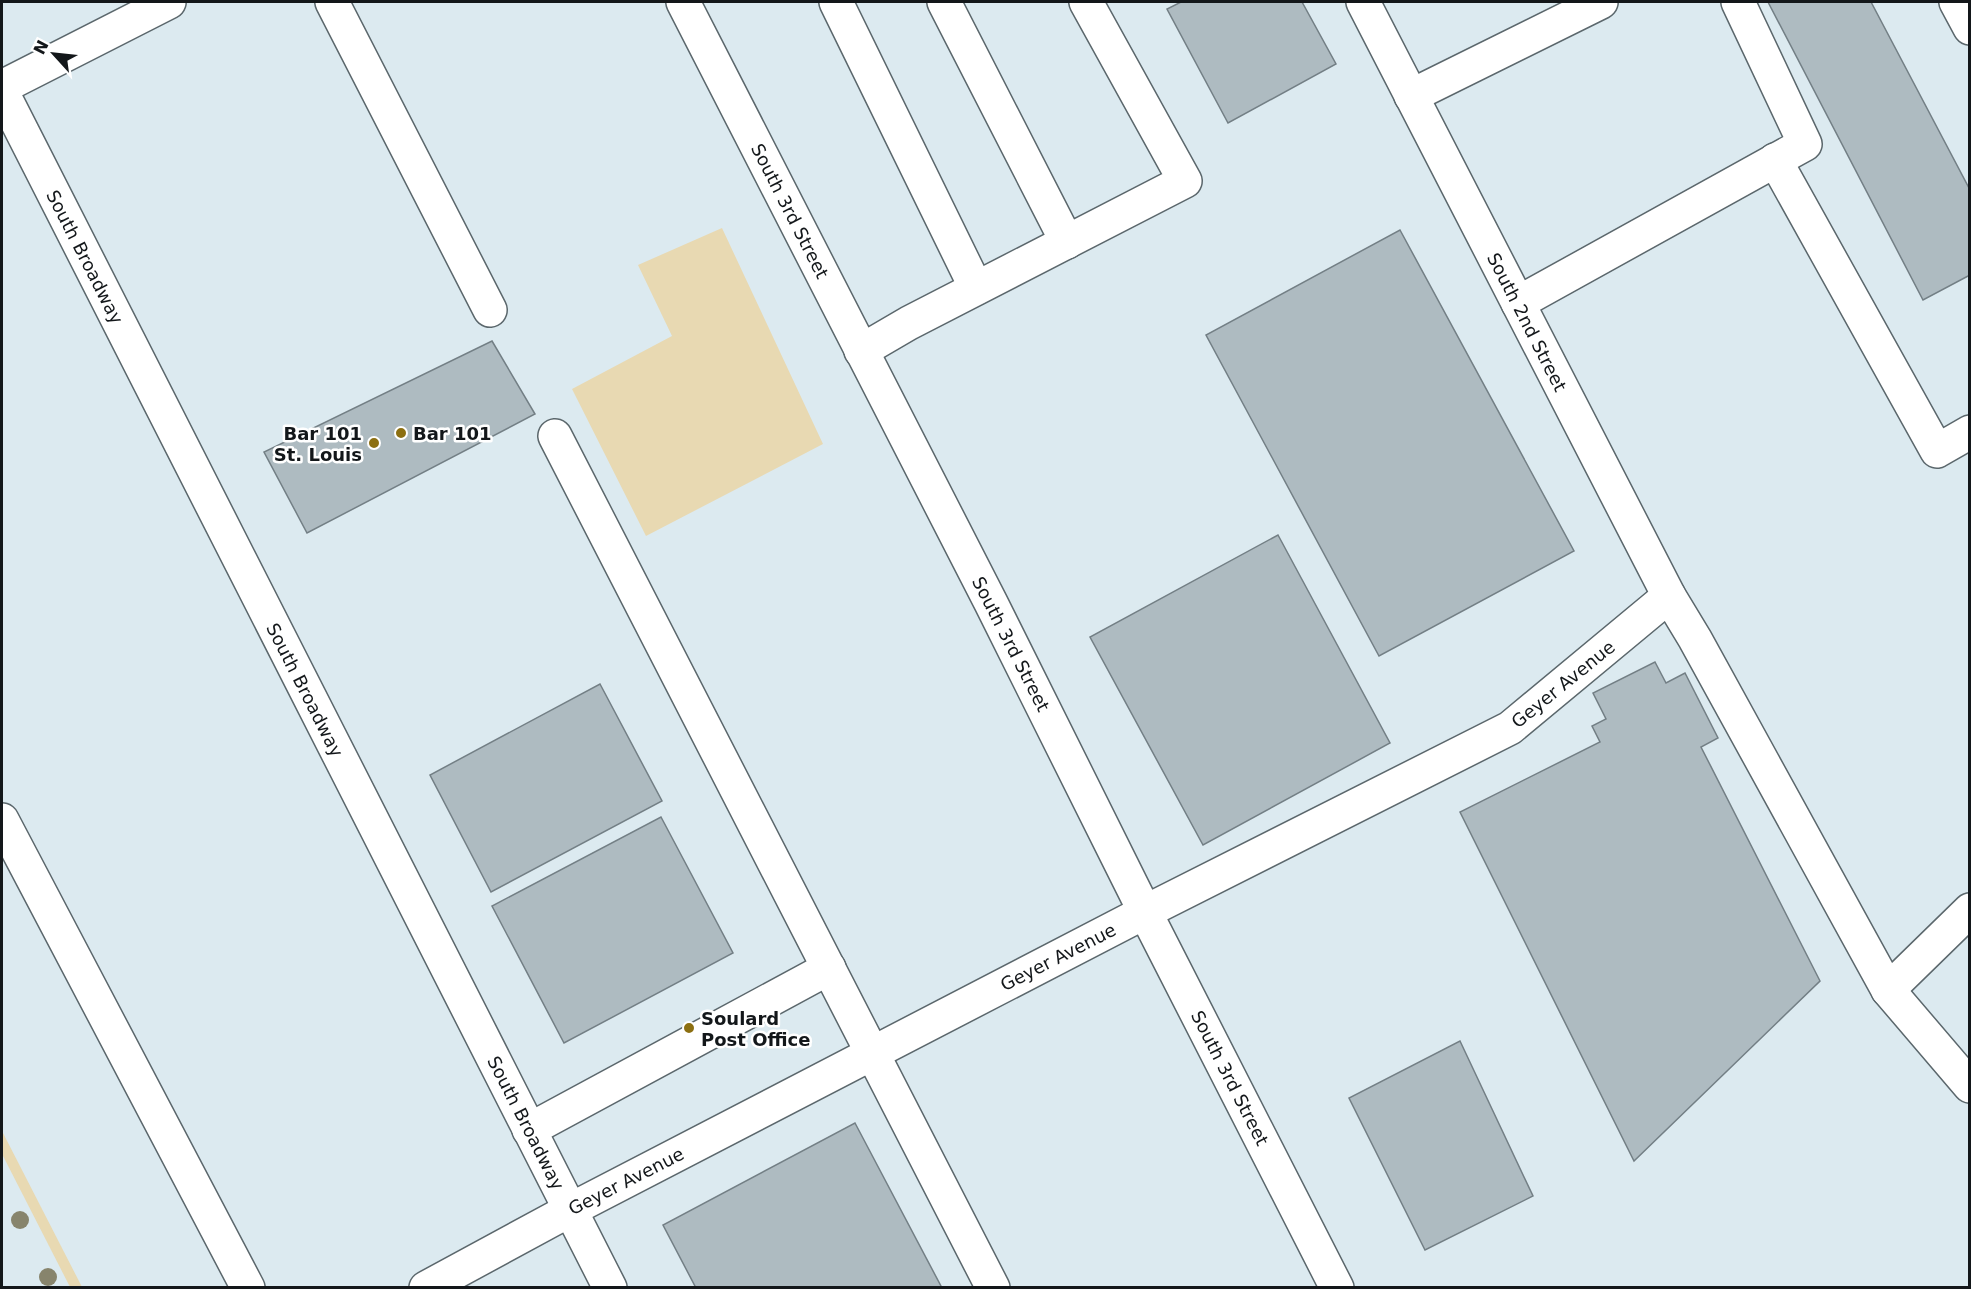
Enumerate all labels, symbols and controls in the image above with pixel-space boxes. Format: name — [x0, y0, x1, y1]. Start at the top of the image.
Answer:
north arrow — [24, 24, 84, 84]
text: N — [30, 37, 53, 58]
street label: South 3rd Street — [747, 140, 833, 282]
street label: South Broadway — [42, 187, 128, 328]
street label: South 2nd Street — [1483, 249, 1571, 395]
place label: Bar 101 St. Louis — [274, 423, 362, 465]
place label: Bar 101 — [413, 423, 492, 444]
marker: Bar 101 — [394, 426, 408, 440]
marker: Bar 101 St. Louis — [367, 436, 381, 450]
street label: South 3rd Street — [968, 573, 1054, 715]
street label: South Broadway — [262, 620, 348, 761]
street label: Geyer Avenue — [1507, 636, 1619, 732]
street label: Geyer Avenue — [997, 919, 1119, 995]
street label: South 3rd Street — [1187, 1007, 1273, 1149]
place label: Soulard Post Office — [701, 1008, 810, 1050]
marker: Soulard Post Office — [682, 1021, 696, 1035]
street label: South Broadway — [483, 1053, 569, 1194]
street label: Geyer Avenue — [565, 1143, 687, 1219]

